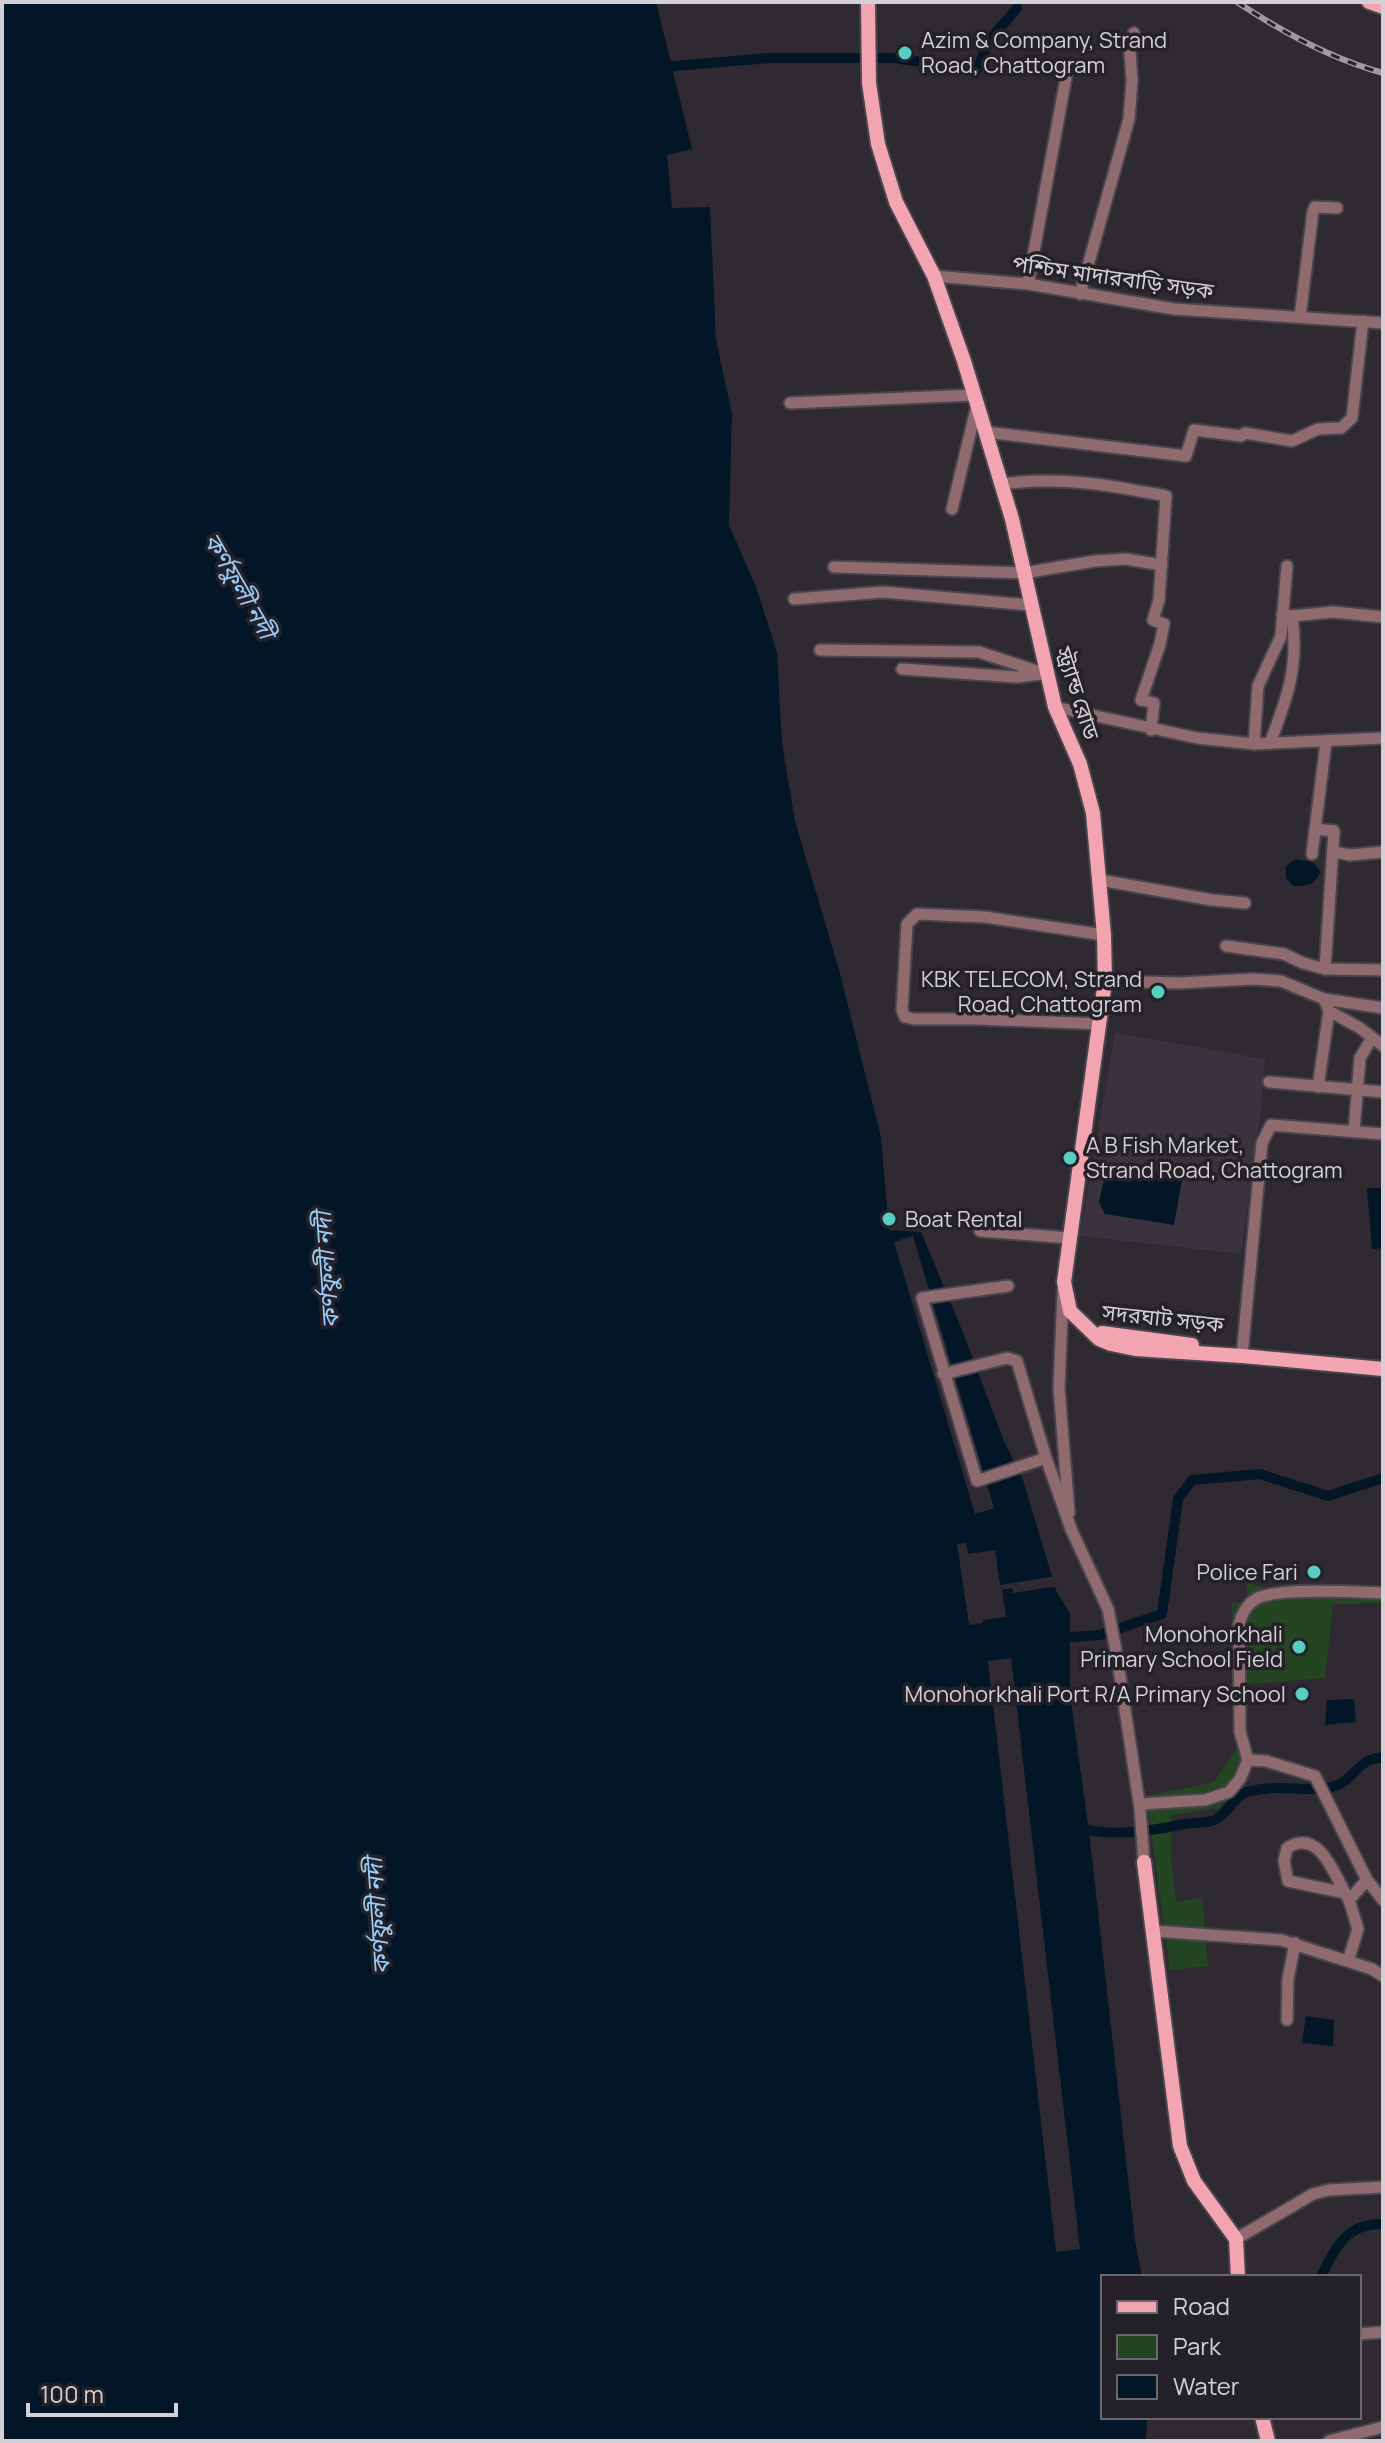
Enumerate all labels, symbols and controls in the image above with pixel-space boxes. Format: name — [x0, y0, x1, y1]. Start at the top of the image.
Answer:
place label: Azim & Company, Strand Road, Chattogram — [921, 25, 1167, 80]
marker: Azim & Company, Strand Road, Chattogram — [896, 44, 914, 62]
street label: পশ্চিম মাদারবাড়ি সড়ক — [1010, 248, 1216, 306]
water label: কর্ণফুলী নদী — [197, 526, 286, 648]
street label: স্ট্র্যান্ড রোড — [1049, 642, 1107, 744]
place label: KBK TELECOM, Strand Road, Chattogram — [921, 964, 1142, 1019]
marker: KBK TELECOM, Strand Road, Chattogram — [1149, 983, 1167, 1001]
place label: A B Fish Market, Strand Road, Chattogram — [1086, 1130, 1343, 1185]
marker: A B Fish Market, Strand Road, Chattogram — [1061, 1149, 1079, 1167]
place label: Boat Rental — [905, 1204, 1023, 1234]
water label: কর্ণফুলী নদী — [305, 1206, 346, 1330]
marker: Boat Rental — [880, 1210, 898, 1228]
street label: সদরঘাট সড়ক — [1100, 1297, 1226, 1339]
place label: Police Fari — [1196, 1557, 1298, 1587]
marker: Police Fari — [1305, 1563, 1323, 1581]
place label: Monohorkhali Primary School Field — [1080, 1619, 1283, 1674]
marker: Monohorkhali Primary School Field — [1290, 1638, 1308, 1656]
place label: Monohorkhali Port R/A Primary School — [905, 1679, 1286, 1709]
marker: Monohorkhali Port R/A Primary School — [1293, 1685, 1311, 1703]
water label: কর্ণফুলী নদী — [356, 1852, 397, 1976]
legend — [1101, 2275, 1361, 2419]
text: Road — [1173, 2289, 1230, 2322]
text: Park — [1173, 2329, 1222, 2362]
scale bar — [28, 2367, 176, 2417]
text: Water — [1173, 2369, 1240, 2402]
text: 100 m — [40, 2377, 104, 2410]

